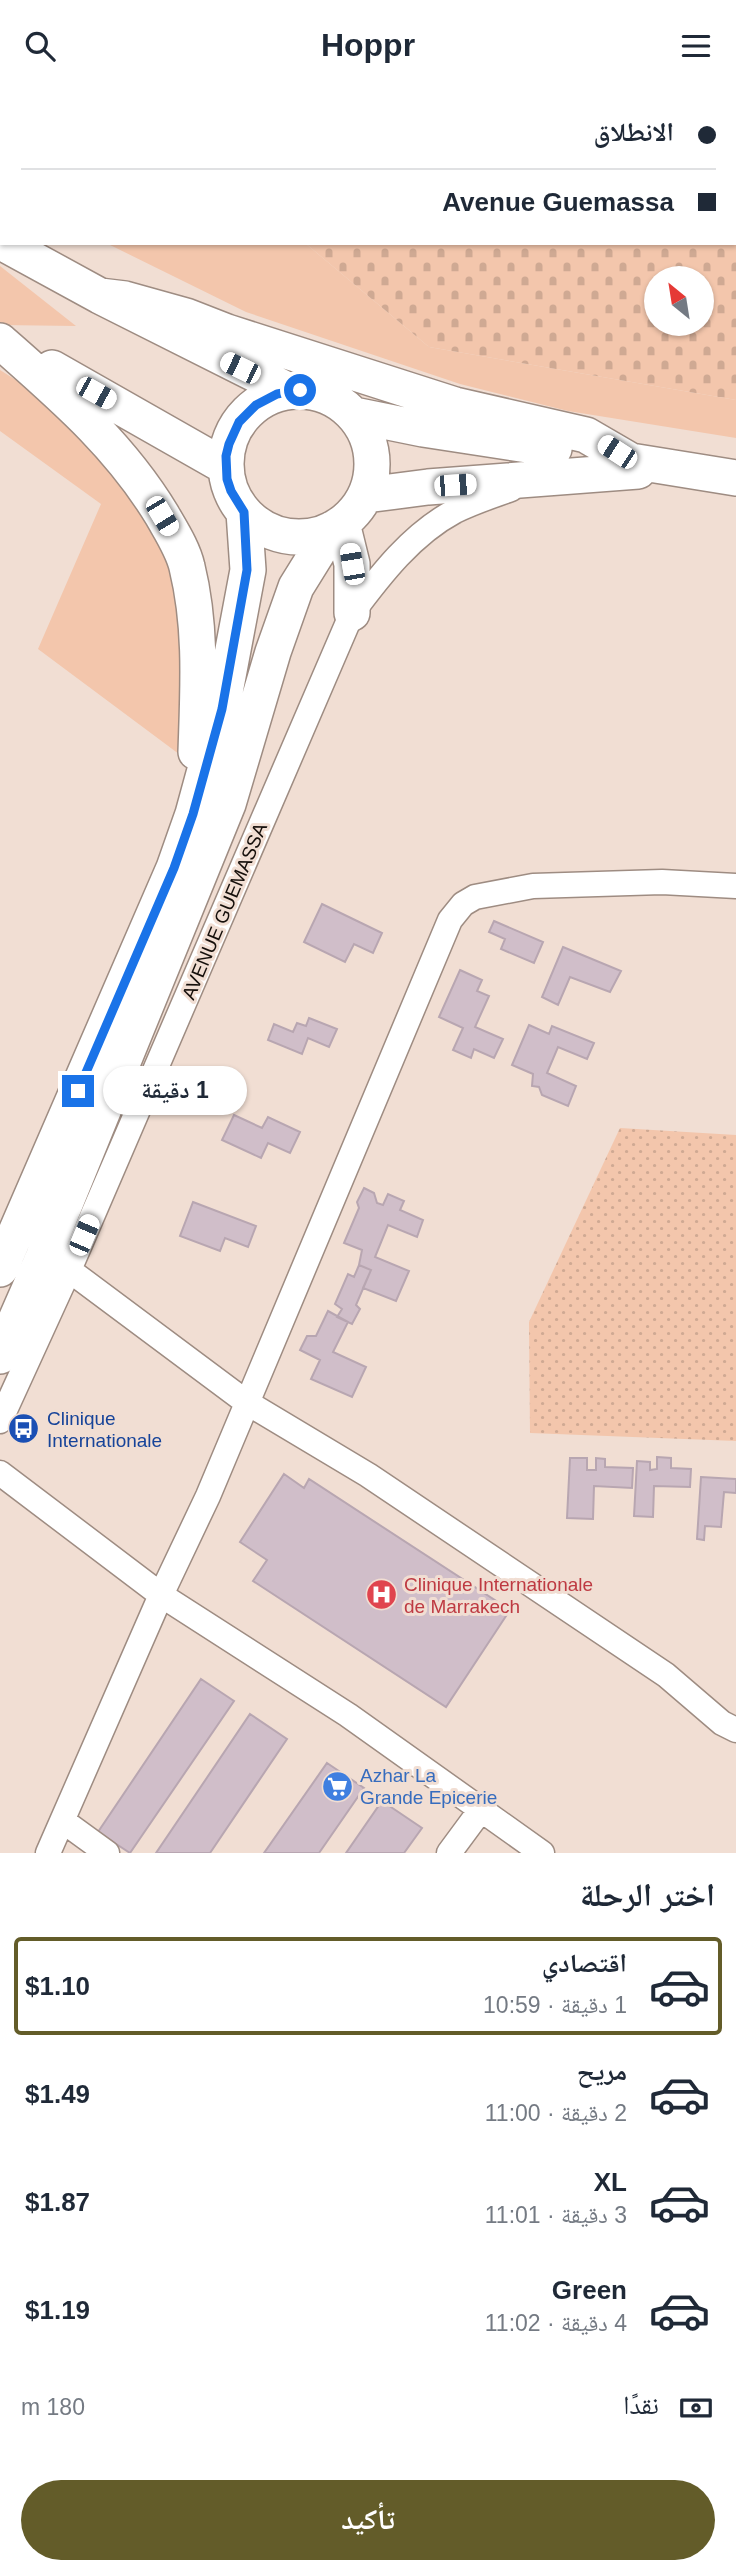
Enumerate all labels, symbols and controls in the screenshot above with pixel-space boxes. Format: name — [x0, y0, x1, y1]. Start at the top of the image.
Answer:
icon: search — [21, 27, 59, 65]
text: Hoppr — [321, 27, 415, 63]
icon: menu — [677, 27, 715, 65]
text: الانطلاق — [594, 117, 674, 147]
text: Avenue Guemassa — [442, 187, 674, 217]
north arrow — [644, 266, 714, 336]
map controls — [644, 266, 714, 336]
car — [217, 349, 264, 387]
car — [73, 374, 120, 412]
route start — [284, 374, 316, 406]
car — [594, 432, 641, 472]
car — [434, 473, 477, 497]
car — [143, 493, 182, 539]
car — [339, 541, 366, 587]
street label: AVENUE GUEMASSA — [178, 819, 271, 1003]
callout: 1 دقيقة — [102, 1067, 246, 1115]
route end — [62, 1075, 94, 1107]
text: 1 دقيقة — [141, 1077, 209, 1103]
car — [67, 1212, 102, 1258]
place label: Clinique Internationale — [47, 1408, 162, 1451]
bus stop icon: Clinique Internationale — [7, 1412, 41, 1446]
place label: Clinique Internationale de Marrakech — [404, 1574, 593, 1617]
hospital icon: Clinique Internationale de Marrakech — [364, 1578, 398, 1612]
place label: Azhar La Grande Epicerie — [360, 1765, 497, 1808]
supermarket icon: Azhar La Grande Epicerie — [320, 1769, 354, 1803]
text: اختر الرحلة — [580, 1877, 715, 1913]
text: اقتصادي — [542, 1948, 627, 1978]
icon: car — [648, 1955, 711, 2018]
text: $1.10 — [25, 1971, 90, 2001]
text: 1 دقيقة · 10:59 — [483, 1992, 627, 2018]
text: مريح — [577, 2056, 627, 2086]
icon: car — [648, 2063, 711, 2126]
text: $1.49 — [25, 2079, 90, 2109]
text: 2 دقيقة · 11:00 — [485, 2100, 627, 2126]
text: XL — [594, 2167, 627, 2197]
icon: car — [648, 2171, 711, 2234]
text: $1.87 — [25, 2187, 90, 2217]
text: 3 دقيقة · 11:01 — [485, 2202, 627, 2228]
text: Green — [552, 2275, 627, 2305]
icon: car — [648, 2279, 711, 2342]
text: $1.19 — [25, 2295, 90, 2325]
text: 4 دقيقة · 11:02 — [485, 2310, 627, 2336]
icon: cash — [677, 2389, 715, 2427]
text: نقدًا — [623, 2390, 659, 2420]
text: 180 m — [21, 2394, 85, 2420]
button: تأكيد — [21, 2480, 715, 2560]

